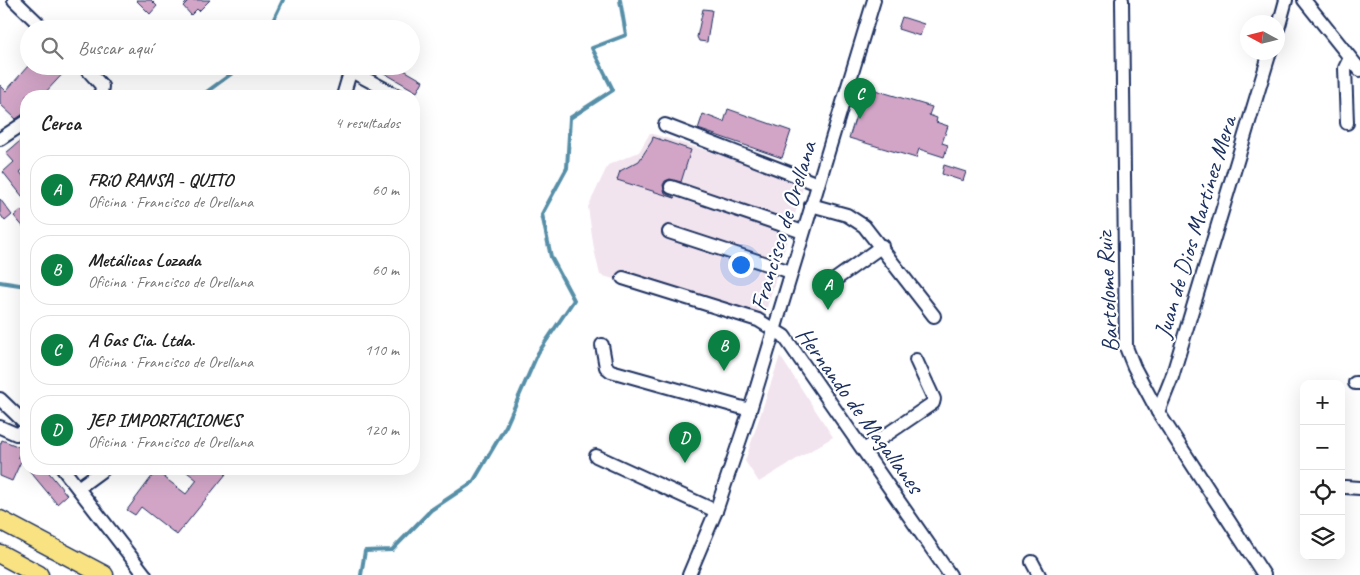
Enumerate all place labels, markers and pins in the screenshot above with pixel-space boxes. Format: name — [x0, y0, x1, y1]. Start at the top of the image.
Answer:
pin: C — [844, 78, 876, 119]
pin: A — [812, 269, 844, 310]
pin: B — [708, 330, 740, 371]
pin: D — [669, 422, 701, 463]

